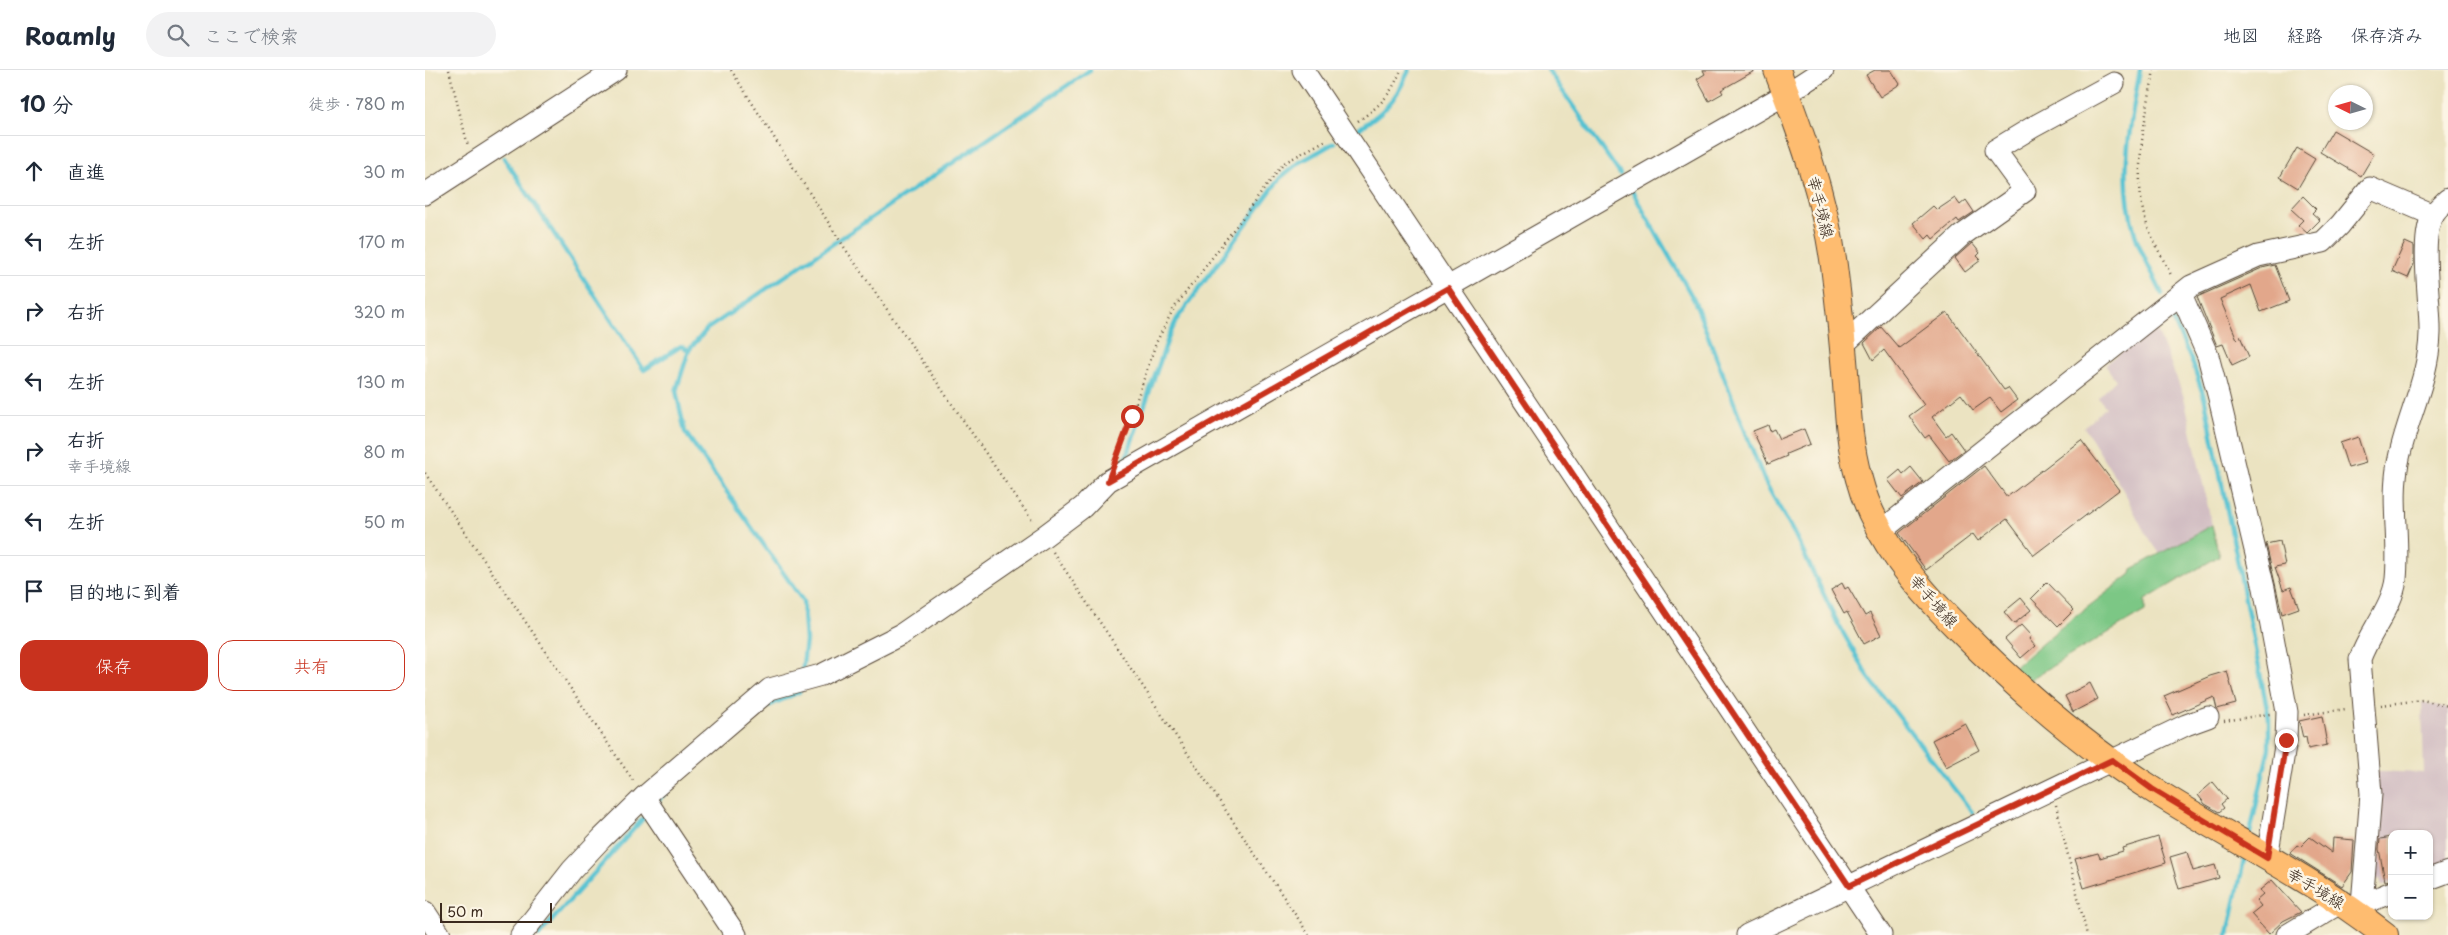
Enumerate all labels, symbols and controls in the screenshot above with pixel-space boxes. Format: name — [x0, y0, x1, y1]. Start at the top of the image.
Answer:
search box — [146, 12, 496, 57]
text: Roamly — [25, 17, 116, 53]
icon: search — [164, 21, 192, 49]
text: ここで検索 — [204, 21, 299, 49]
text: 地図 — [2223, 21, 2259, 48]
text: 経路 — [2287, 21, 2323, 48]
text: 保存済み — [2351, 21, 2423, 48]
north arrow — [2328, 85, 2373, 130]
text: 10 分 — [20, 87, 73, 119]
text: 徒歩 · 780 m — [309, 91, 405, 115]
icon: ahead — [20, 157, 48, 185]
text: 直進 — [67, 157, 105, 185]
text: 30 m — [363, 159, 405, 183]
street label: 幸手境線 — [1803, 173, 1841, 241]
icon: left — [20, 227, 48, 255]
text: 左折 — [67, 227, 105, 255]
text: 170 m — [359, 229, 405, 253]
icon: right — [20, 297, 48, 325]
text: 右折 — [67, 297, 105, 325]
text: 320 m — [354, 299, 405, 323]
icon: left — [20, 367, 48, 395]
text: 左折 — [67, 367, 105, 395]
text: 130 m — [357, 369, 405, 393]
route start — [1121, 405, 1144, 428]
text: 右折 — [67, 425, 105, 453]
icon: right — [20, 437, 48, 465]
text: 80 m — [363, 439, 405, 463]
text: 幸手境線 — [67, 453, 131, 477]
icon: left — [20, 507, 48, 535]
text: 左折 — [67, 507, 105, 535]
text: 50 m — [364, 509, 405, 533]
street label: 幸手境線 — [1905, 568, 1965, 632]
icon: arrive — [20, 577, 48, 605]
text: 目的地に到着 — [67, 577, 181, 605]
button: 保存 — [20, 640, 208, 691]
button: 共有 — [218, 640, 405, 691]
route end — [2275, 729, 2298, 752]
map controls — [2388, 830, 2433, 920]
button: + — [2388, 830, 2433, 875]
street label: 幸手境線 — [2283, 860, 2350, 914]
button: − — [2388, 875, 2433, 920]
scale bar — [440, 900, 553, 923]
text: 50 m — [447, 901, 483, 922]

